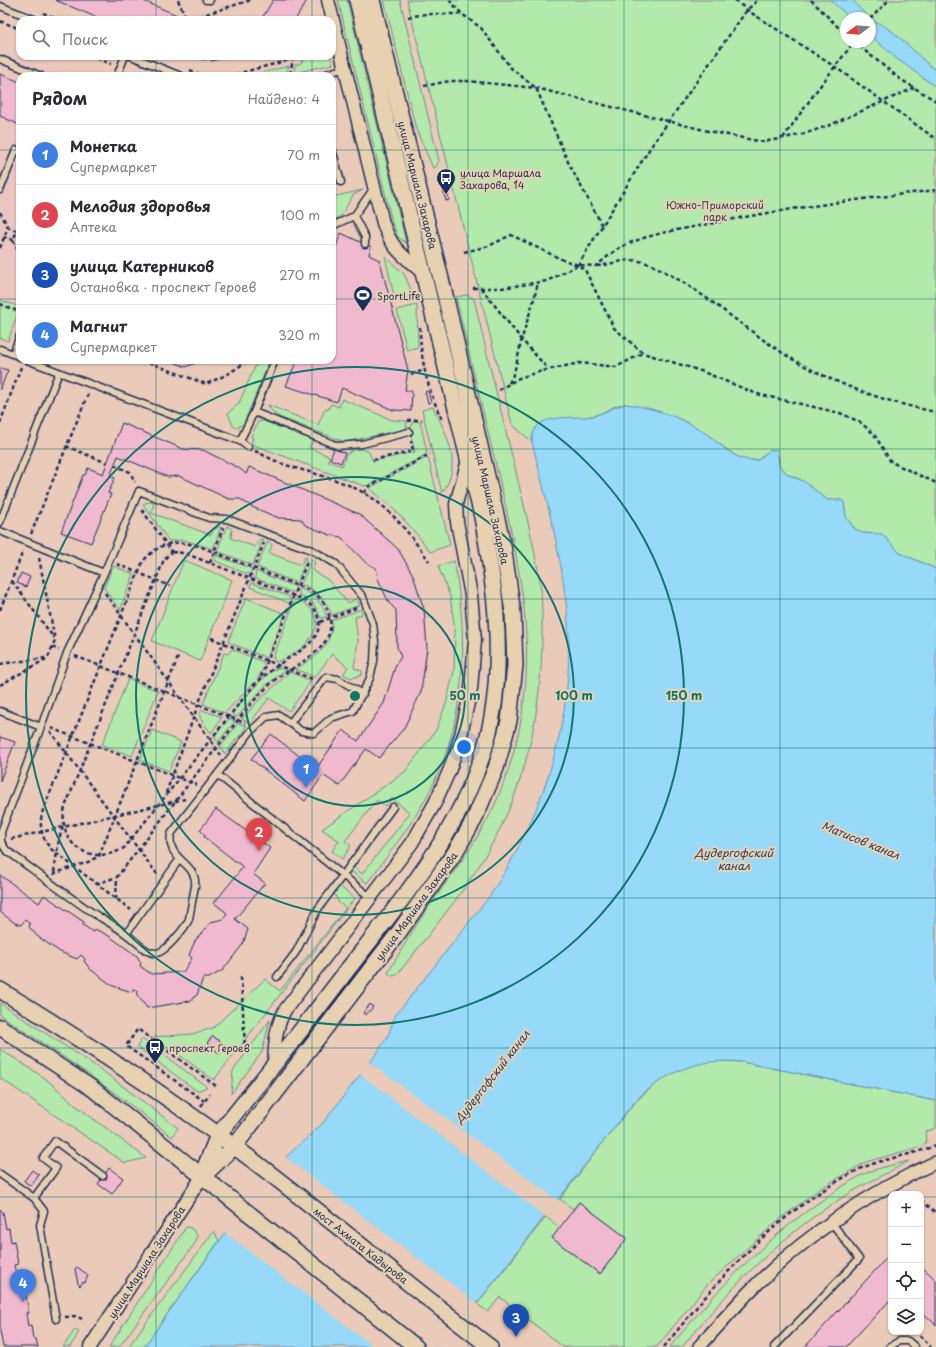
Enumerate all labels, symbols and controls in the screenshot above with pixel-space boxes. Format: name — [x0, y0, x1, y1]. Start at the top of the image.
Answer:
north arrow — [840, 12, 876, 48]
search box — [16, 16, 336, 60]
icon: search — [30, 27, 52, 49]
text: Поиск — [62, 27, 108, 50]
text: Рядом — [32, 85, 87, 111]
text: Найдено: 4 — [248, 89, 320, 108]
street label: улица Маршала Захарова — [395, 119, 441, 251]
text: Монетка — [70, 134, 137, 157]
text: 1 — [42, 145, 48, 164]
text: 70 m — [287, 145, 320, 164]
text: Супермаркет — [70, 157, 157, 176]
place label: улица Маршала Захарова, 14 — [460, 165, 542, 192]
bus stop icon: улица Маршала Захарова, 14 — [435, 167, 457, 195]
text: Мелодия здоровья — [70, 194, 211, 217]
park label: Южно-Приморский парк — [666, 197, 764, 224]
text: 2 — [40, 205, 50, 224]
text: 100 m — [280, 205, 320, 224]
text: Аптека — [70, 217, 117, 236]
text: улица Катерников — [70, 254, 214, 277]
text: 3 — [41, 265, 49, 284]
text: 270 m — [279, 265, 320, 284]
text: Остановка · проспект Героев — [70, 277, 256, 296]
sports icon: SportLife — [352, 284, 374, 312]
place label: SportLife — [377, 288, 420, 303]
text: Магнит — [70, 314, 127, 337]
text: 4 — [41, 325, 49, 344]
text: 320 m — [278, 325, 320, 344]
text: Супермаркет — [70, 337, 157, 356]
street label: улица Маршала Захарова — [469, 434, 513, 566]
text: 50 m — [449, 686, 481, 704]
text: 100 m — [555, 686, 593, 704]
text: 150 m — [666, 686, 702, 704]
centre of rings — [348, 689, 362, 703]
your location — [454, 737, 474, 757]
pin: 1 — [293, 755, 319, 788]
water label: Матисов канал — [819, 817, 903, 863]
pin: 2 — [246, 818, 272, 851]
water label: Дудергофский канал — [694, 844, 775, 874]
street label: улица Маршала Захарова — [371, 848, 461, 964]
water label: Дудергофский канал — [450, 1026, 534, 1127]
bus stop icon: проспект Героев — [144, 1036, 166, 1064]
place label: проспект Героев — [169, 1040, 250, 1055]
map controls — [888, 1191, 924, 1335]
button: + — [888, 1191, 924, 1227]
street label: улица Маршала Захарова — [104, 1202, 188, 1321]
street label: мост Ахмата Кадырова — [311, 1203, 412, 1287]
button: − — [888, 1227, 924, 1263]
button: locate — [888, 1263, 924, 1299]
pin: 4 — [10, 1269, 36, 1302]
button: layers — [888, 1299, 924, 1335]
pin: 3 — [503, 1304, 529, 1337]

